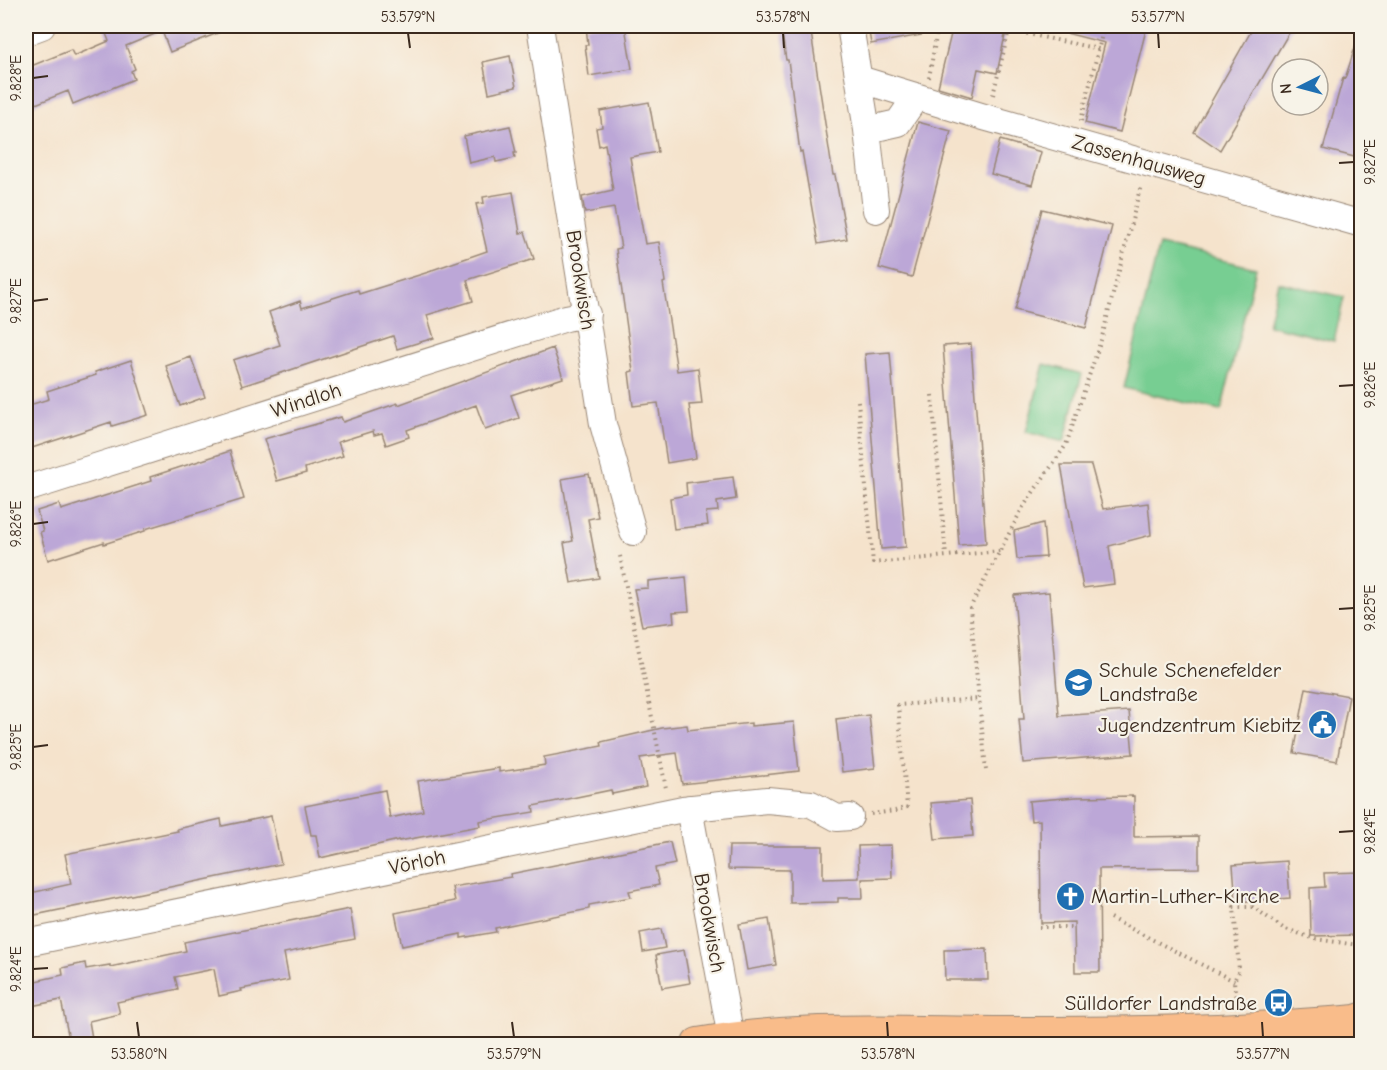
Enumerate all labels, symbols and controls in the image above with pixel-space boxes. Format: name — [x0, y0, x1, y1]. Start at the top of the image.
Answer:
text: 53.579°N — [381, 8, 435, 26]
text: 53.578°N — [756, 8, 810, 26]
text: 53.577°N — [1131, 8, 1185, 26]
text: 9.828°E — [7, 55, 25, 101]
north arrow — [1270, 57, 1330, 117]
text: N — [1277, 82, 1296, 95]
street label: Zassenhausweg — [1069, 129, 1209, 191]
text: 9.827°E — [1361, 139, 1379, 185]
street label: Brookwisch — [561, 228, 601, 332]
text: 9.827°E — [7, 278, 25, 324]
text: 9.826°E — [1361, 362, 1379, 408]
street label: Windloh — [268, 377, 344, 423]
text: 9.826°E — [7, 501, 25, 547]
text: 9.825°E — [1361, 585, 1379, 631]
place label: Schule Schenefelder Landstraße — [1099, 658, 1282, 706]
school or university icon: Schule Schenefelder Landstraße — [1062, 666, 1094, 698]
public building icon: Jugendzentrum Kiebitz — [1306, 709, 1338, 741]
place label: Jugendzentrum Kiebitz — [1098, 713, 1301, 737]
text: 9.825°E — [7, 724, 25, 770]
text: 9.824°E — [1361, 808, 1379, 854]
street label: Vörloh — [387, 844, 447, 880]
street label: Brookwisch — [689, 871, 731, 975]
church icon: Martin-Luther-Kirche — [1054, 880, 1086, 912]
place label: Martin-Luther-Kirche — [1091, 884, 1279, 908]
text: 9.824°E — [7, 946, 25, 992]
bus stop icon: Sülldorfer Landstraße — [1262, 987, 1294, 1019]
place label: Sülldorfer Landstraße — [1065, 991, 1257, 1015]
text: 53.580°N — [111, 1045, 167, 1063]
text: 53.579°N — [487, 1045, 541, 1063]
text: 53.578°N — [861, 1045, 915, 1063]
text: 53.577°N — [1236, 1045, 1290, 1063]

